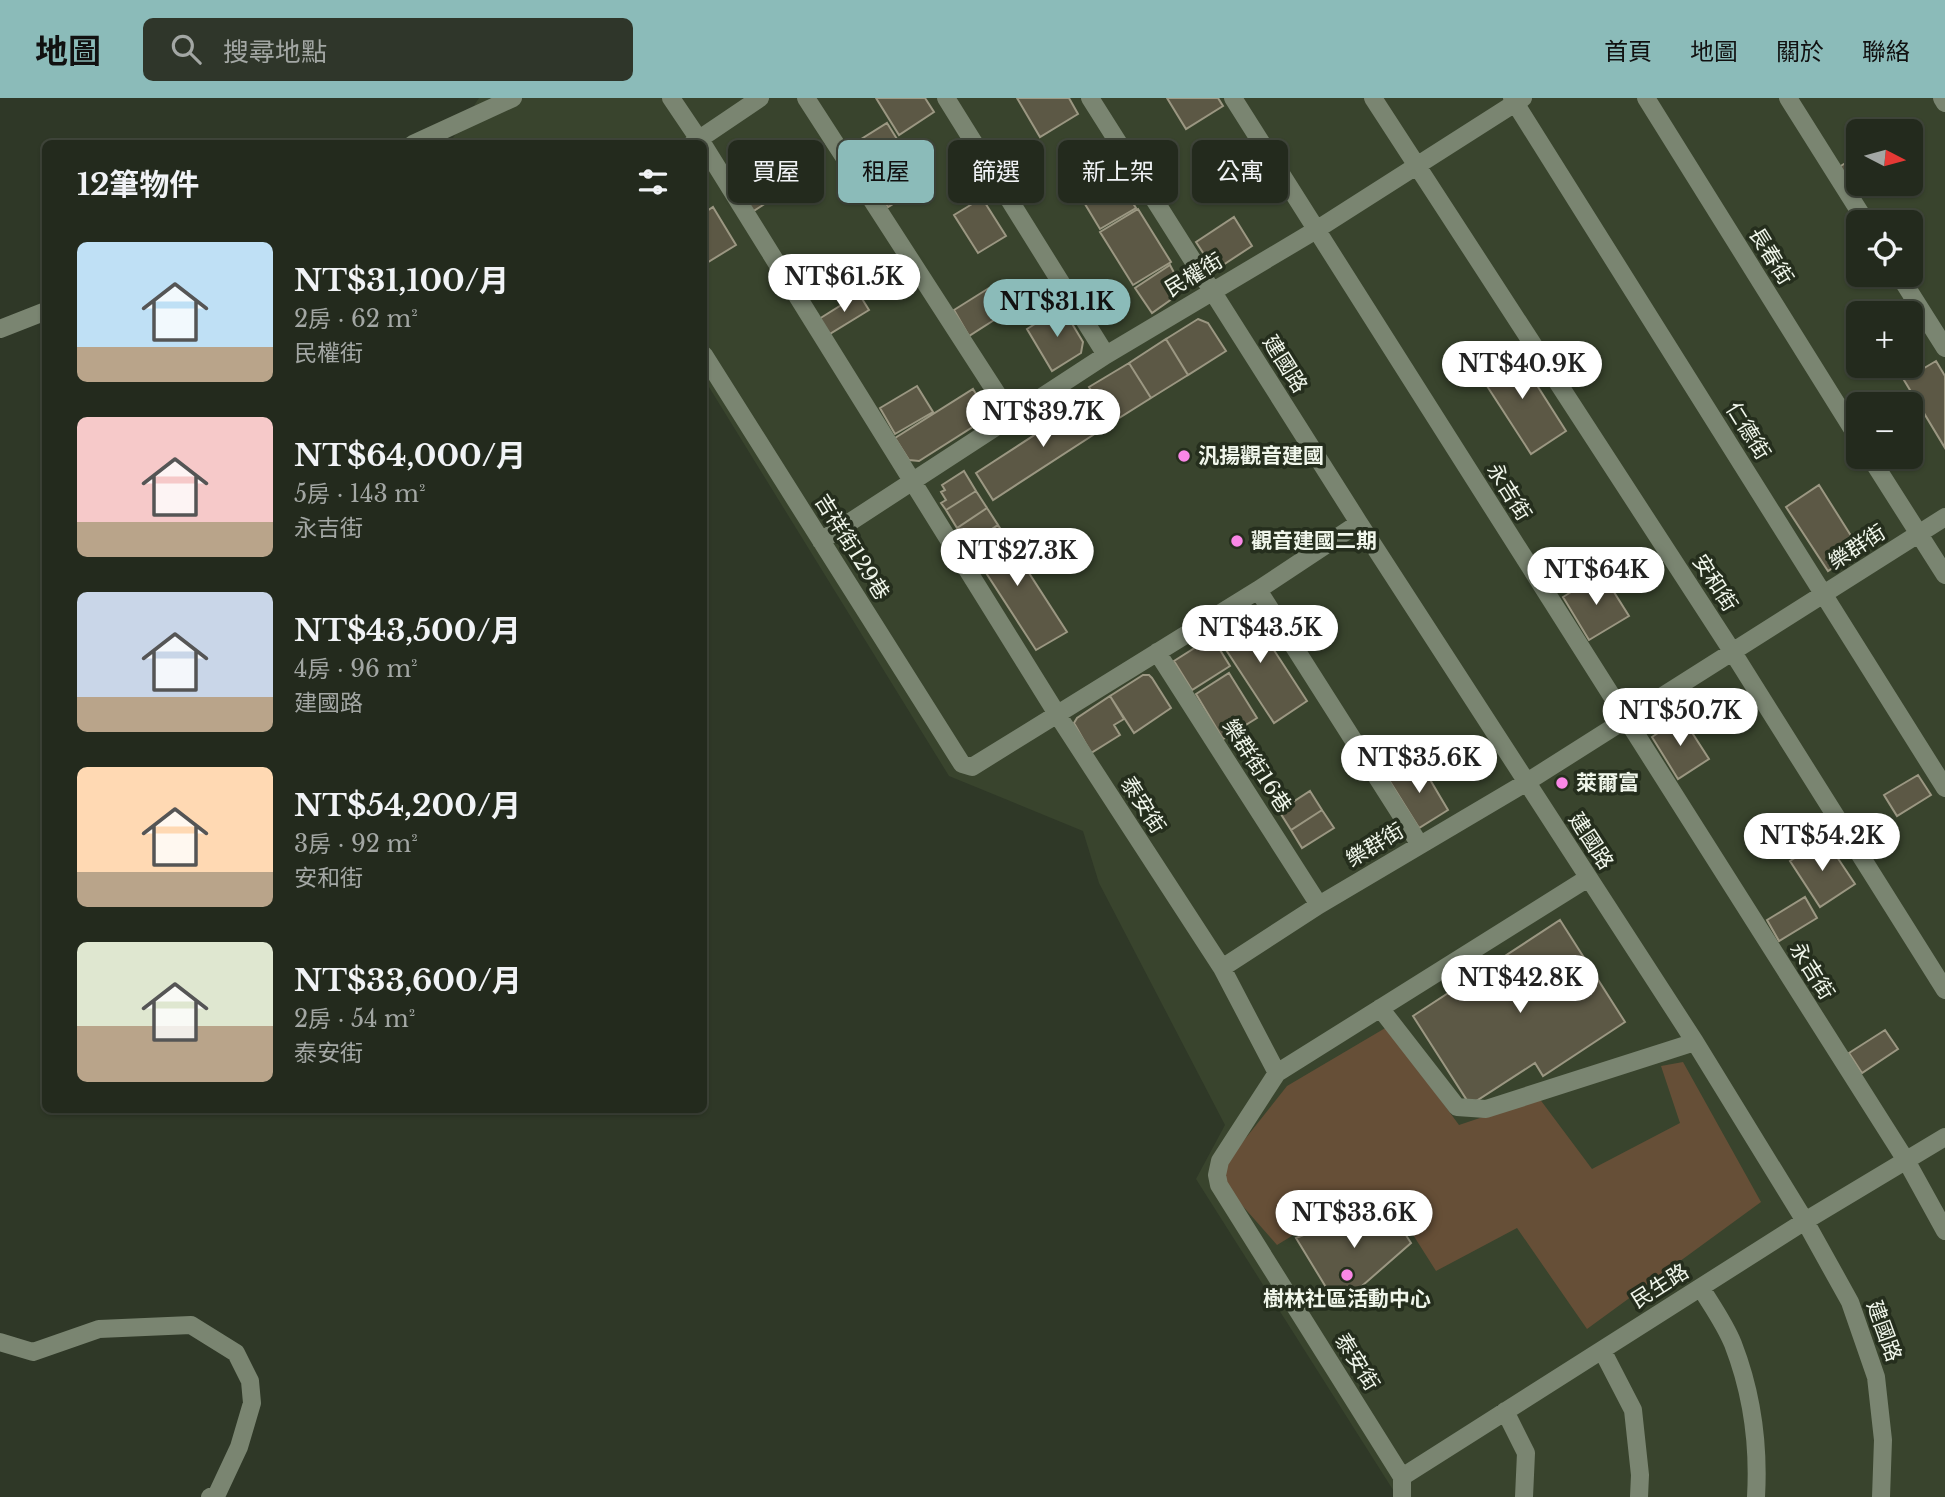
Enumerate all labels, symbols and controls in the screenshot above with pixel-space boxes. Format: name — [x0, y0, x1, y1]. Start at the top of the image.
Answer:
search box — [143, 18, 633, 81]
icon: search — [167, 30, 205, 68]
text: 地圖 — [35, 31, 101, 72]
text: 搜尋地點 — [223, 36, 327, 68]
text: 首頁 — [1604, 37, 1652, 66]
text: 地圖 — [1690, 37, 1738, 66]
text: 關於 — [1776, 37, 1824, 66]
text: 聯絡 — [1862, 37, 1910, 66]
north arrow — [1846, 119, 1923, 196]
map controls — [1846, 119, 1923, 469]
chip: 買屋 — [728, 140, 824, 203]
chip: 租屋 — [838, 140, 934, 203]
chip: 篩選 — [948, 140, 1044, 203]
chip: 新上架 — [1058, 140, 1178, 203]
chip: 公寓 — [1192, 140, 1288, 203]
icon: filters — [634, 163, 672, 201]
text: 12筆物件 — [77, 166, 200, 203]
button: locate — [1846, 210, 1923, 287]
street label: 長春街 — [1743, 222, 1799, 290]
street label: 民權街 — [1160, 248, 1228, 302]
pin: NT$61.5K — [772, 254, 916, 314]
text: NT$31,100/月 — [294, 262, 509, 299]
text: NT$61.5K — [784, 263, 904, 291]
icon: home — [133, 270, 217, 354]
pin: NT$31.1K — [985, 280, 1129, 339]
text: NT$31.1K — [999, 288, 1115, 316]
button: + — [1846, 301, 1923, 378]
text: 2房 · 62 m² — [294, 305, 418, 333]
street label: 建國路 — [1257, 330, 1313, 398]
text: 民權街 — [294, 339, 363, 367]
pin: NT$40.9K — [1450, 342, 1594, 401]
text: NT$40.9K — [1458, 350, 1586, 378]
pin: NT$39.7K — [971, 390, 1115, 449]
button: − — [1846, 392, 1923, 469]
street label: 仁德街 — [1720, 397, 1776, 465]
text: NT$39.7K — [982, 398, 1104, 426]
text: NT$64,000/月 — [294, 437, 526, 474]
place label: 汎揚觀音建國 — [1198, 443, 1324, 469]
icon: home — [133, 445, 217, 529]
marker: 汎揚觀音建國 — [1176, 448, 1192, 464]
street label: 永吉街 — [1481, 458, 1537, 526]
text: 5房 · 143 m² — [294, 480, 426, 508]
street label: 吉祥街129巷 — [809, 489, 895, 605]
text: 永吉街 — [294, 514, 363, 542]
street label: 樂群街 — [1824, 519, 1890, 575]
pin: NT$27.3K — [945, 528, 1089, 588]
place label: 觀音建國二期 — [1251, 528, 1377, 554]
marker: 觀音建國二期 — [1229, 533, 1245, 549]
text: NT$27.3K — [957, 537, 1077, 565]
pin: NT$64K — [1539, 547, 1653, 607]
street label: 安和街 — [1687, 550, 1743, 616]
text: NT$64K — [1543, 556, 1649, 584]
pin: NT$43.5K — [1188, 606, 1332, 665]
text: NT$43,500/月 — [294, 612, 521, 649]
text: NT$43.5K — [1198, 614, 1322, 642]
icon: home — [133, 620, 217, 704]
text: 4房 · 96 m² — [294, 655, 418, 683]
pin: NT$50.7K — [1608, 688, 1752, 748]
text: 建國路 — [294, 689, 363, 717]
text: NT$50.7K — [1619, 697, 1741, 725]
street label: 樂群街16巷 — [1217, 714, 1297, 818]
pin: NT$35.6K — [1347, 736, 1491, 795]
text: NT$35.6K — [1357, 744, 1481, 772]
place label: 萊爾富 — [1576, 770, 1639, 796]
street label: 泰安街 — [1115, 772, 1171, 838]
marker: 萊爾富 — [1554, 775, 1570, 791]
text: NT$54,200/月 — [294, 787, 521, 824]
icon: home — [133, 795, 217, 879]
street label: 建國路 — [1563, 808, 1619, 874]
pin: NT$54.2K — [1750, 814, 1894, 873]
street label: 樂群街 — [1341, 818, 1409, 872]
text: NT$54.2K — [1760, 822, 1884, 850]
text: 3房 · 92 m² — [294, 830, 418, 858]
text: 安和街 — [294, 864, 363, 892]
street label: 永吉街 — [1784, 937, 1840, 1005]
pin: NT$42.8K — [1448, 956, 1592, 1015]
text: NT$33,600/月 — [294, 962, 522, 999]
text: NT$42.8K — [1457, 964, 1583, 992]
icon: home — [133, 970, 217, 1054]
text: 2房 · 54 m² — [294, 1005, 415, 1033]
text: 泰安街 — [294, 1039, 363, 1067]
pin: NT$33.6K — [1282, 1190, 1426, 1250]
text: NT$33.6K — [1292, 1199, 1416, 1227]
street label: 民生路 — [1626, 1258, 1694, 1314]
marker: 樹林社區活動中心 — [1339, 1267, 1355, 1283]
place label: 樹林社區活動中心 — [1263, 1286, 1431, 1312]
street label: 建國路 — [1861, 1297, 1907, 1365]
street label: 泰安街 — [1329, 1328, 1385, 1396]

